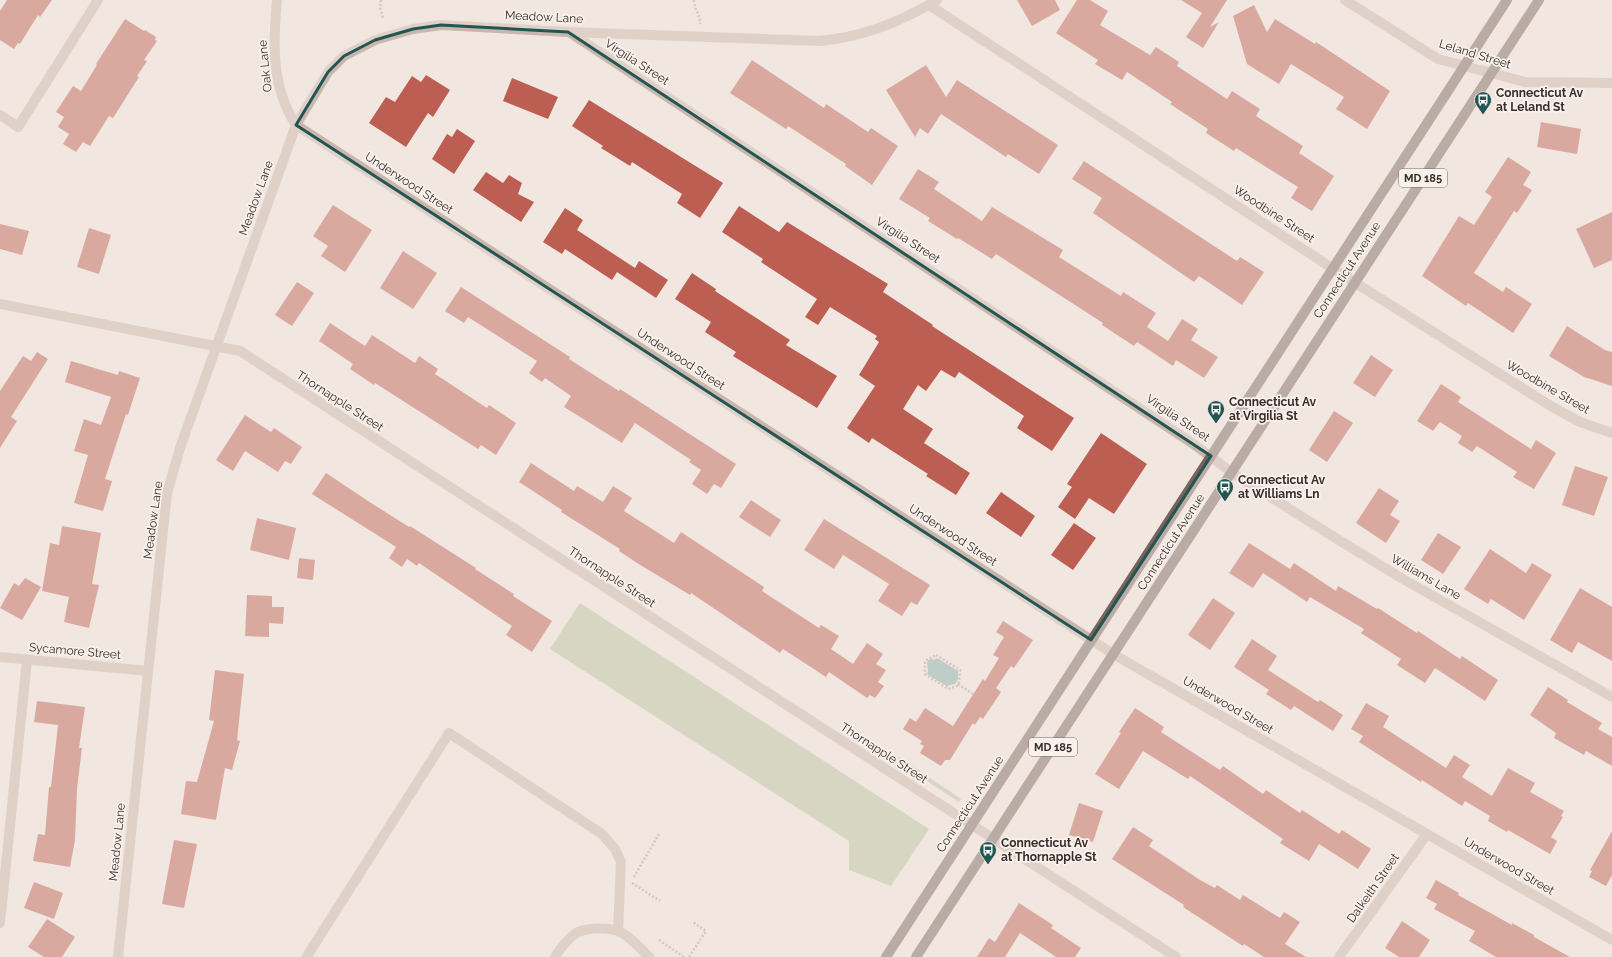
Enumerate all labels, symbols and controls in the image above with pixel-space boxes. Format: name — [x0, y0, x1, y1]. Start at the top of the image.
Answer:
street label: Meadow Lane — [504, 8, 584, 26]
street label: Virgilia Street — [602, 36, 672, 88]
street label: Leland Street — [1437, 36, 1513, 72]
street label: Oak Lane — [255, 39, 275, 93]
place label: Connecticut Av at Leland St — [1496, 86, 1584, 114]
bus stop icon: Connecticut Av at Leland St — [1473, 90, 1493, 115]
street label: Underwood Street — [362, 149, 456, 217]
street label: Meadow Lane — [236, 159, 276, 237]
road number: MD 185 — [1399, 169, 1447, 187]
street label: Woodbine Street — [1231, 183, 1317, 245]
street label: Virgilia Street — [873, 214, 943, 266]
street label: Connecticut Avenue — [1311, 219, 1383, 321]
street label: Underwood Street — [634, 325, 728, 393]
street label: Woodbine Street — [1504, 357, 1592, 417]
street label: Thornapple Street — [294, 368, 386, 434]
street label: Virgilia Street — [1144, 392, 1212, 444]
place label: Connecticut Av at Virgilia St — [1229, 395, 1317, 423]
bus stop icon: Connecticut Av at Virgilia St — [1206, 399, 1226, 424]
place label: Connecticut Av at Williams Ln — [1238, 473, 1326, 501]
bus stop icon: Connecticut Av at Williams Ln — [1215, 477, 1235, 502]
street label: Meadow Lane — [141, 480, 165, 560]
street label: Connecticut Avenue — [1135, 491, 1207, 593]
street label: Underwood Street — [906, 501, 1000, 569]
street label: Thornapple Street — [566, 544, 658, 610]
street label: Williams Lane — [1389, 551, 1463, 603]
street label: Sycamore Street — [29, 640, 121, 662]
street label: Underwood Street — [1180, 673, 1276, 737]
street label: Thornapple Street — [838, 720, 930, 786]
road number: MD 185 — [1029, 738, 1077, 756]
street label: Connecticut Avenue — [934, 753, 1006, 855]
street label: Meadow Lane — [106, 802, 128, 882]
street label: Underwood Street — [1461, 834, 1557, 898]
place label: Connecticut Av at Thornapple St — [1001, 836, 1097, 864]
bus stop icon: Connecticut Av at Thornapple St — [978, 840, 998, 865]
street label: Dalkeith Street — [1344, 851, 1402, 925]

